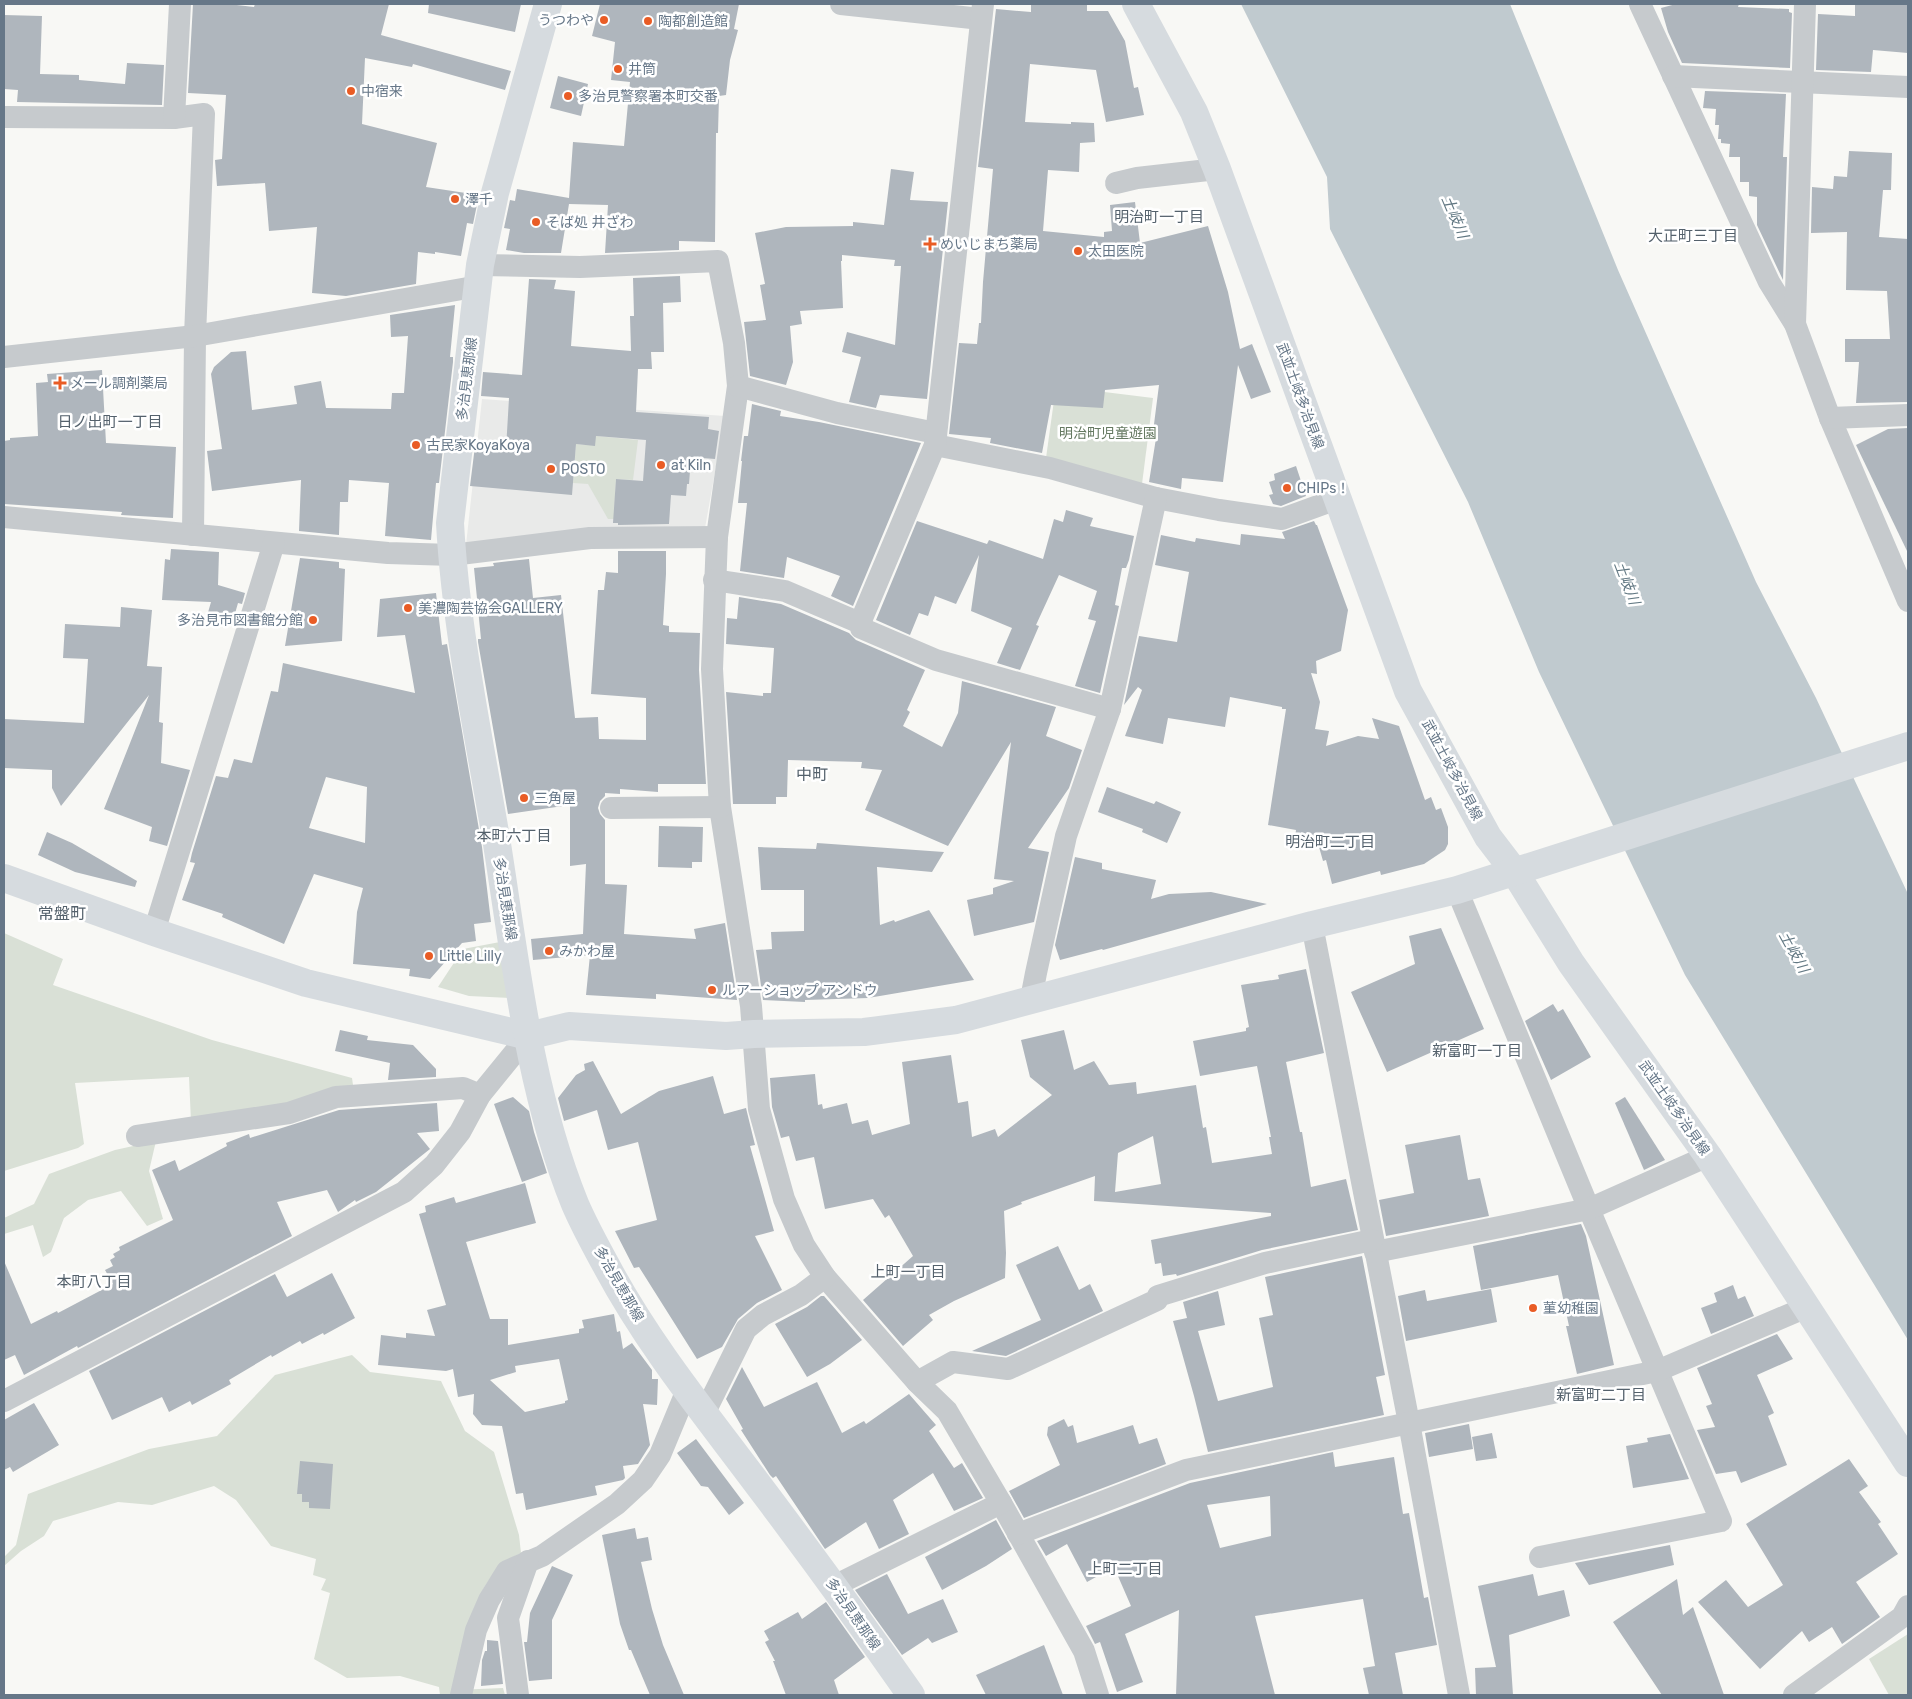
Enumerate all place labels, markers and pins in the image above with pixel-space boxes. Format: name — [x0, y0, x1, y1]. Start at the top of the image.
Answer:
place label: うつわや — [538, 12, 594, 29]
place label: 陶都創造館 — [658, 13, 728, 30]
marker: うつわや — [598, 14, 610, 26]
marker: 陶都創造館 — [642, 15, 654, 27]
place label: 井筒 — [628, 61, 656, 78]
marker: 井筒 — [612, 63, 624, 75]
place label: 中宿来 — [361, 83, 403, 100]
marker: 中宿来 — [345, 85, 357, 97]
place label: 多治見警察署本町交番 — [578, 88, 718, 105]
marker: 多治見警察署本町交番 — [562, 90, 574, 102]
place label: 澤千 — [465, 191, 493, 208]
marker: 澤千 — [449, 193, 461, 205]
place label: そば処 井ざわ — [546, 214, 633, 231]
marker: そば処 井ざわ — [530, 216, 542, 228]
place label: めいじまち薬局 — [940, 236, 1038, 253]
marker: めいじまち薬局 — [924, 238, 936, 250]
place label: 太田医院 — [1088, 243, 1144, 260]
marker: 太田医院 — [1072, 245, 1084, 257]
place label: メール調剤薬局 — [70, 375, 168, 392]
marker: メール調剤薬局 — [54, 377, 66, 389]
place label: 古民家KoyaKoya — [426, 437, 530, 454]
marker: 古民家KoyaKoya — [410, 439, 422, 451]
place label: at Kiln — [671, 457, 711, 474]
marker: at Kiln — [655, 459, 667, 471]
place label: POSTO — [561, 461, 605, 478]
marker: POSTO — [545, 463, 557, 475]
place label: CHIPs！ — [1297, 480, 1350, 497]
marker: CHIPs！ — [1281, 482, 1293, 494]
place label: 美濃陶芸協会GALLERY — [418, 600, 563, 617]
marker: 美濃陶芸協会GALLERY — [402, 602, 414, 614]
place label: 多治見市図書館分館 — [177, 612, 303, 629]
marker: 多治見市図書館分館 — [307, 614, 319, 626]
place label: 三角屋 — [534, 790, 576, 807]
marker: 三角屋 — [518, 792, 530, 804]
place label: みかわ屋 — [559, 943, 615, 960]
marker: みかわ屋 — [543, 945, 555, 957]
place label: Little Lilly — [439, 948, 502, 965]
marker: Little Lilly — [423, 950, 435, 962]
place label: ルアーショップ アンドウ — [722, 982, 878, 999]
marker: ルアーショップ アンドウ — [706, 984, 718, 996]
place label: 菫幼稚園 — [1543, 1300, 1599, 1317]
marker: 菫幼稚園 — [1527, 1302, 1539, 1314]

